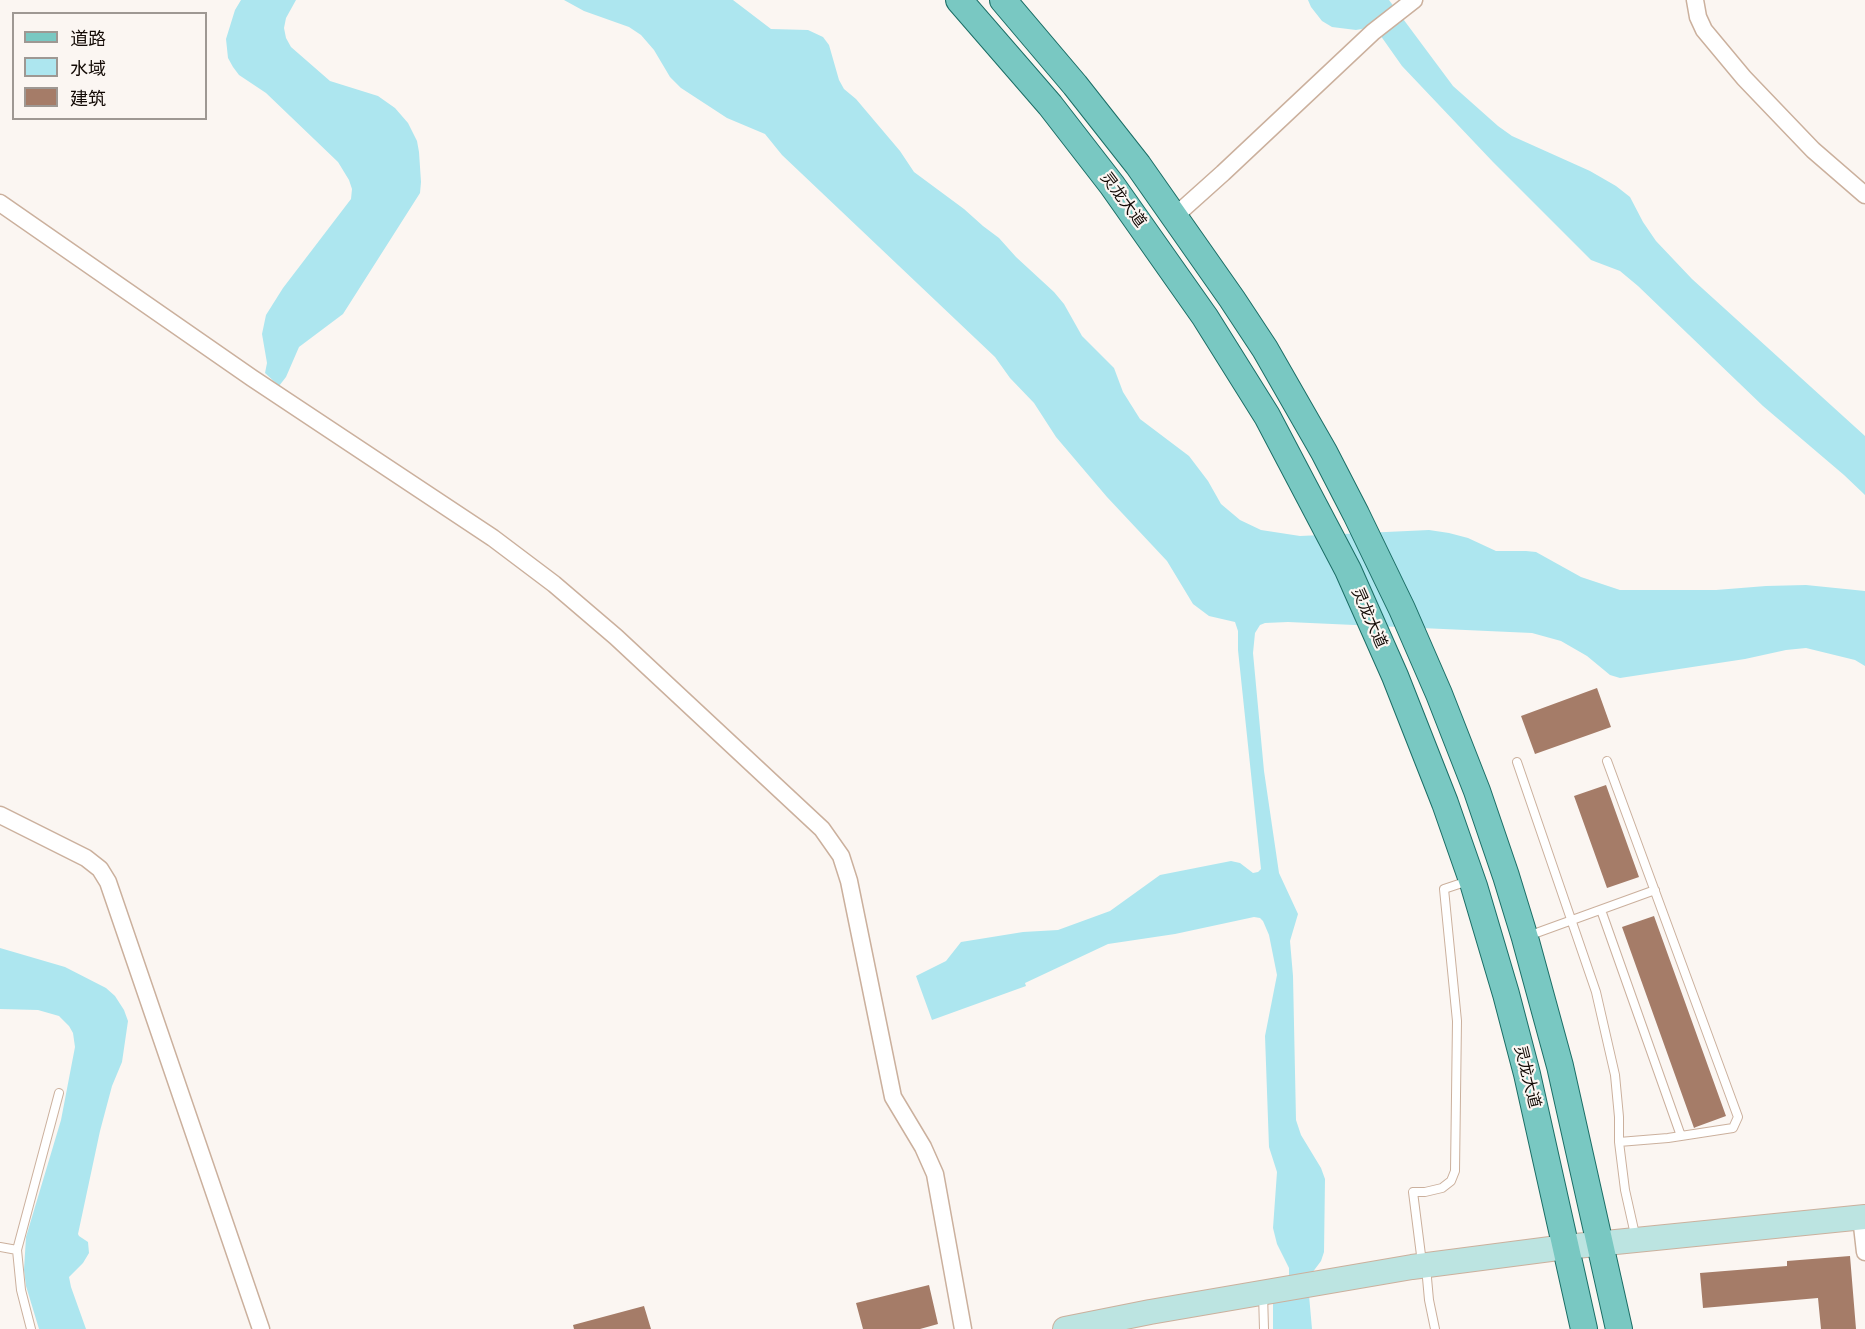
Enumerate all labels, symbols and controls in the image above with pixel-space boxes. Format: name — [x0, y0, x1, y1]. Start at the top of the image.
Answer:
legend — [12, 12, 207, 120]
text: 道路 — [70, 26, 106, 50]
text: 水域 — [70, 56, 106, 80]
text: 建筑 — [70, 86, 106, 110]
street label: 灵龙大道 — [1096, 169, 1150, 231]
street label: 灵龙大道 — [1347, 585, 1391, 651]
street label: 灵龙大道 — [1510, 1044, 1544, 1110]

